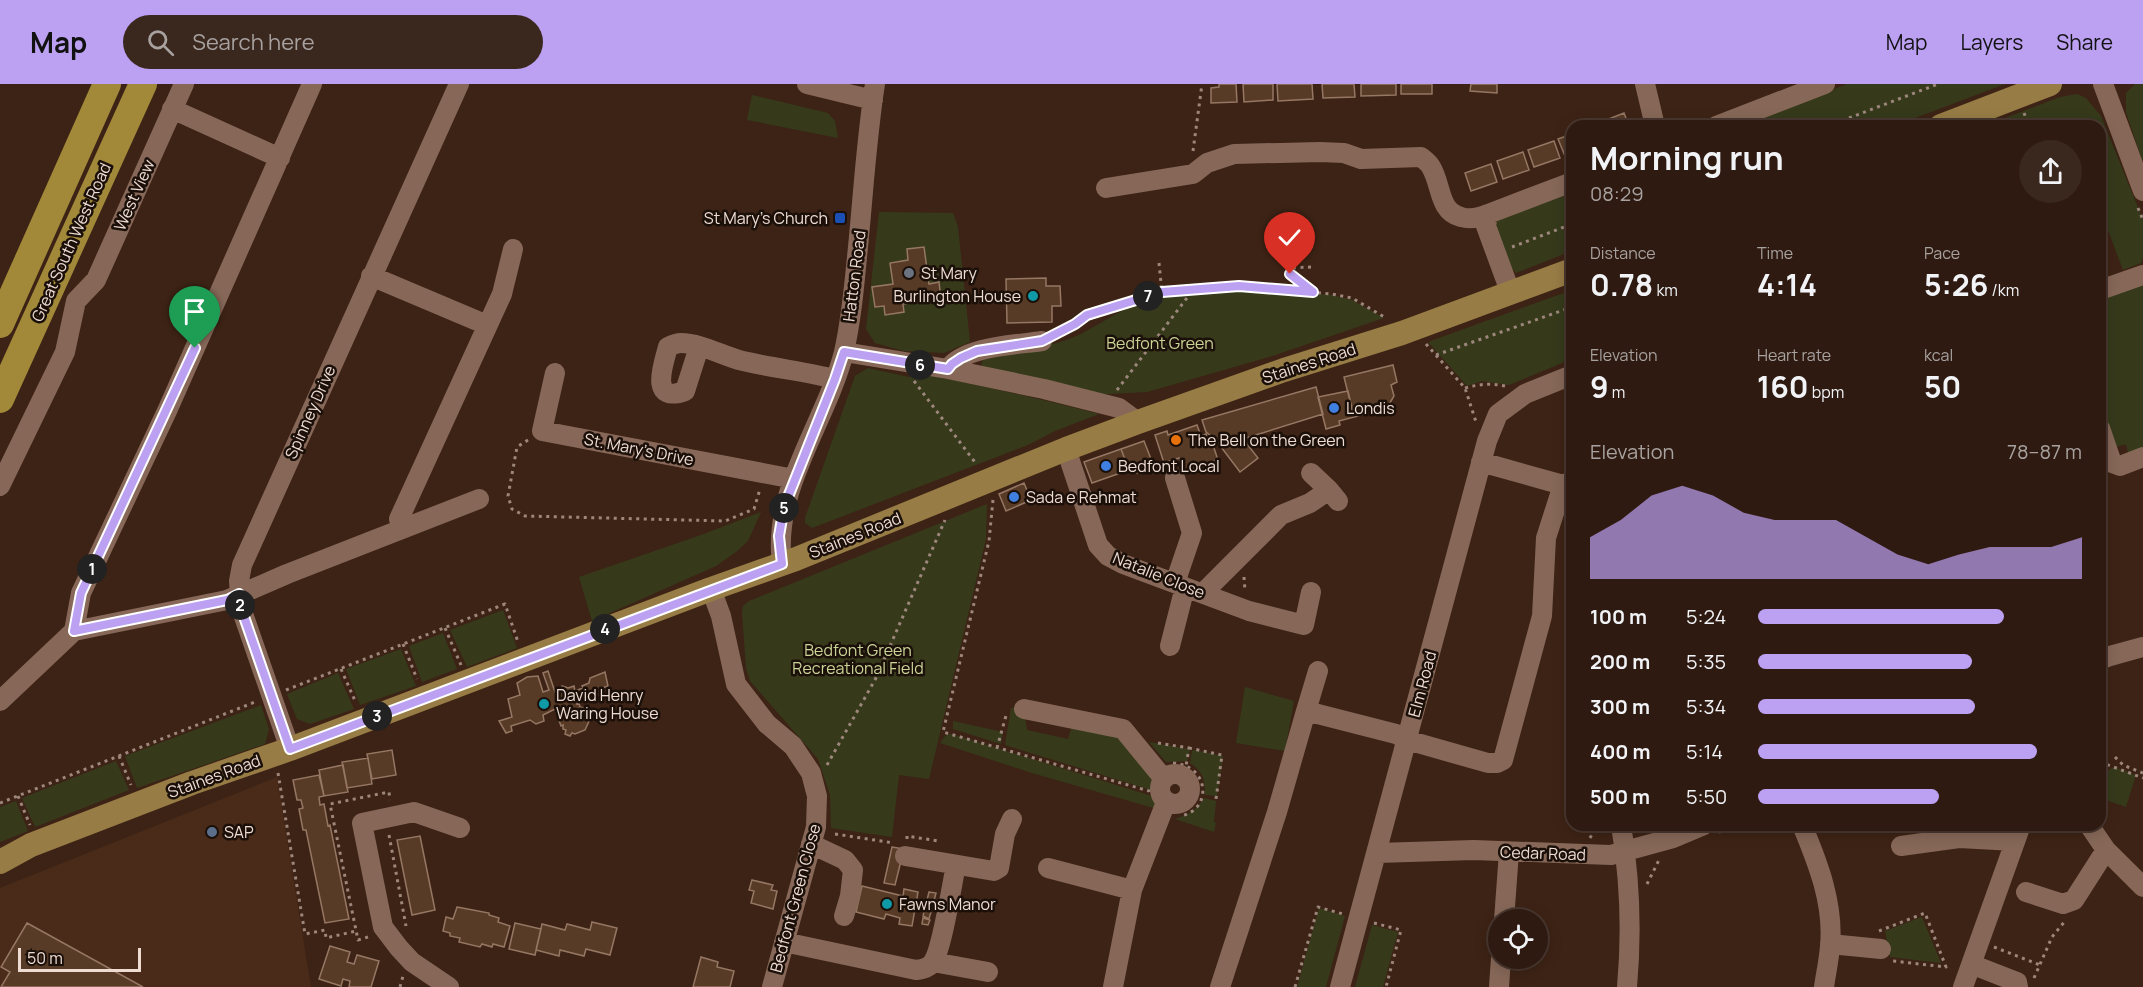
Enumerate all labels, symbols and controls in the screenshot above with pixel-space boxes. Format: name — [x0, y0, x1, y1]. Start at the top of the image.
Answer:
search box — [123, 15, 543, 69]
text: Map — [30, 23, 87, 61]
icon: search — [144, 26, 177, 59]
text: Search here — [192, 27, 315, 57]
text: Map — [1886, 28, 1927, 56]
text: Layers — [1960, 28, 2023, 56]
text: Share — [2056, 28, 2113, 56]
text: Morning run — [1590, 135, 1784, 180]
button: share — [2019, 140, 2082, 203]
street label: West View — [109, 156, 159, 234]
street label: Great South West Road — [26, 159, 116, 325]
text: 08:29 — [1590, 180, 1644, 207]
place label: St Mary's Church — [704, 207, 828, 229]
marker: St Mary's Church — [833, 211, 847, 225]
pin — [1264, 212, 1315, 274]
icon: check — [1273, 221, 1306, 254]
street label: Hatton Road — [837, 229, 871, 323]
text: Distance — [1590, 242, 1656, 264]
text: Time — [1757, 242, 1793, 264]
text: Pace — [1924, 242, 1960, 264]
place label: St Mary — [921, 262, 977, 284]
text: 0.78 — [1590, 264, 1653, 305]
text: 4:14 — [1757, 264, 1817, 305]
text: 5:26 — [1924, 264, 1988, 305]
marker: St Mary — [902, 266, 916, 280]
text: km — [1653, 279, 1678, 301]
text: /km — [1988, 279, 2019, 301]
pin: 7 — [1133, 281, 1163, 311]
place label: Burlington House — [894, 285, 1021, 307]
text: 7 — [1144, 285, 1152, 307]
pin — [169, 286, 220, 348]
marker: Burlington House — [1026, 289, 1040, 303]
icon: arrive — [178, 295, 211, 328]
park label: Bedfont Green — [1106, 332, 1214, 354]
street label: Staines Road — [1259, 338, 1359, 388]
text: Elevation — [1590, 344, 1658, 366]
text: Heart rate — [1757, 344, 1831, 366]
text: kcal — [1924, 344, 1953, 366]
pin: 6 — [905, 350, 935, 380]
text: 6 — [915, 354, 925, 376]
street label: Spinney Drive — [280, 362, 340, 462]
text: 9 — [1590, 366, 1609, 407]
text: 160 — [1757, 366, 1809, 407]
text: 50 — [1924, 366, 1961, 407]
text: m — [1609, 381, 1625, 403]
text: bpm — [1809, 381, 1844, 403]
place label: Londis — [1346, 397, 1395, 419]
marker: Londis — [1327, 401, 1341, 415]
street label: St. Mary's Drive — [582, 428, 696, 470]
place label: The Bell on the Green — [1188, 429, 1345, 451]
marker: The Bell on the Green — [1169, 433, 1183, 447]
text: Elevation — [1590, 438, 1674, 465]
text: 78–87 m — [2007, 438, 2082, 465]
place label: Bedfont Local — [1118, 455, 1220, 477]
marker: Bedfont Local — [1099, 459, 1113, 473]
place label: Sada e Rehmat — [1026, 486, 1137, 508]
marker: Sada e Rehmat — [1007, 490, 1021, 504]
pin: 5 — [769, 493, 799, 523]
text: 5 — [779, 497, 789, 519]
street label: Staines Road — [806, 507, 904, 563]
street label: Natalie Close — [1110, 547, 1208, 603]
pin: 1 — [77, 554, 107, 584]
text: 1 — [88, 558, 96, 580]
pin: 2 — [225, 590, 255, 620]
text: 2 — [235, 594, 245, 616]
text: 100 m — [1590, 603, 1647, 630]
text: 5:24 — [1686, 603, 1726, 630]
pin: 4 — [590, 614, 620, 644]
text: 4 — [600, 618, 610, 640]
park label: Bedfont Green Recreational Field — [792, 639, 924, 679]
text: 200 m — [1590, 648, 1650, 675]
text: 5:35 — [1686, 648, 1726, 675]
street label: Elm Road — [1403, 649, 1441, 719]
place label: David Henry Waring House — [556, 684, 659, 724]
text: 300 m — [1590, 693, 1650, 720]
text: 5:34 — [1686, 693, 1726, 720]
marker: David Henry Waring House — [537, 697, 551, 711]
pin: 3 — [362, 701, 392, 731]
text: 3 — [372, 705, 382, 727]
text: 400 m — [1590, 738, 1650, 765]
text: 5:14 — [1686, 738, 1723, 765]
street label: Staines Road — [165, 749, 263, 803]
text: 500 m — [1590, 783, 1650, 810]
text: 5:50 — [1686, 783, 1727, 810]
place label: SAP — [224, 821, 254, 843]
street label: Bedfont Green Close — [765, 821, 825, 975]
marker: SAP — [205, 825, 219, 839]
street label: Cedar Road — [1500, 841, 1586, 865]
place label: Fawns Manor — [899, 893, 996, 915]
marker: Fawns Manor — [880, 897, 894, 911]
map controls — [1488, 909, 1548, 969]
button: locate — [1488, 909, 1548, 969]
scale bar — [18, 945, 141, 972]
text: 50 m — [27, 947, 63, 969]

